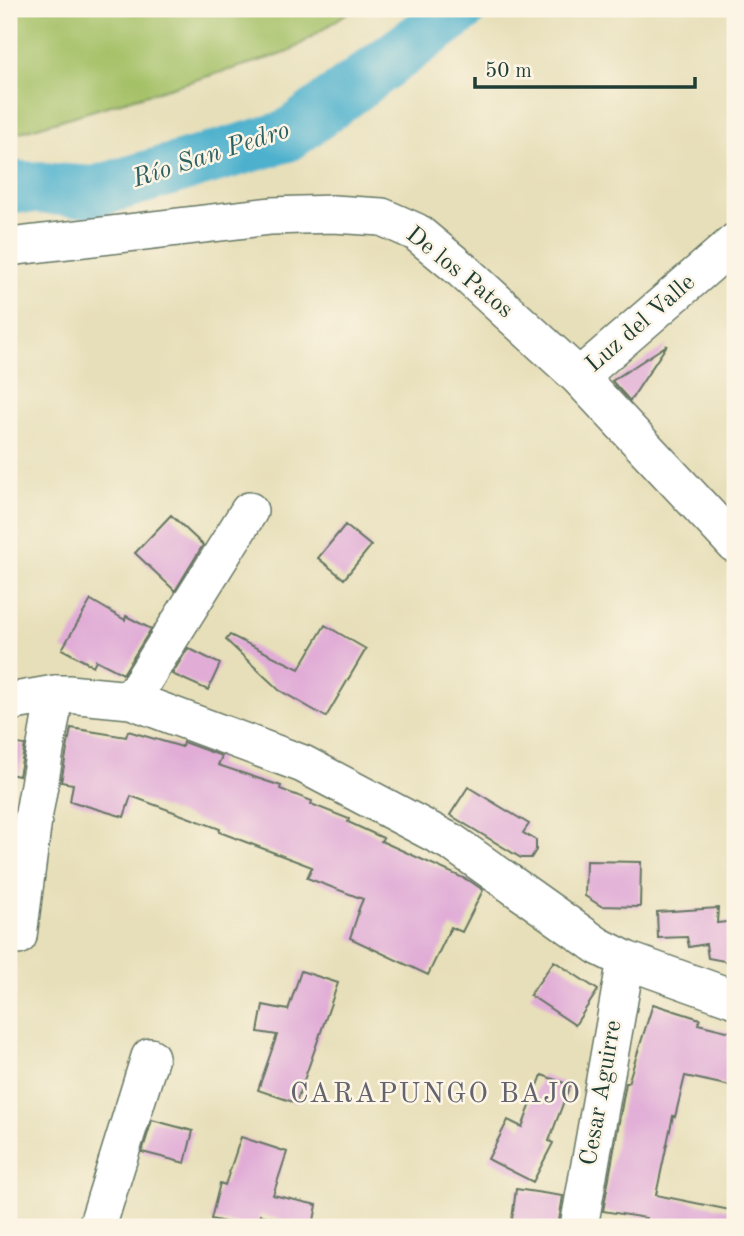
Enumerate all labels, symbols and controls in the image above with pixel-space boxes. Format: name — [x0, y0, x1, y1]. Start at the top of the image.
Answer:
scale bar — [475, 46, 695, 90]
text: 50 m — [485, 61, 532, 82]
water label: Río San Pedro — [128, 117, 293, 193]
street label: De los Patos — [401, 223, 517, 323]
street label: Luz del Valle — [582, 271, 700, 377]
street label: Cesar Aguirre — [577, 1018, 627, 1168]
district label: CARAPUNGO BAJO — [290, 1081, 582, 1109]

